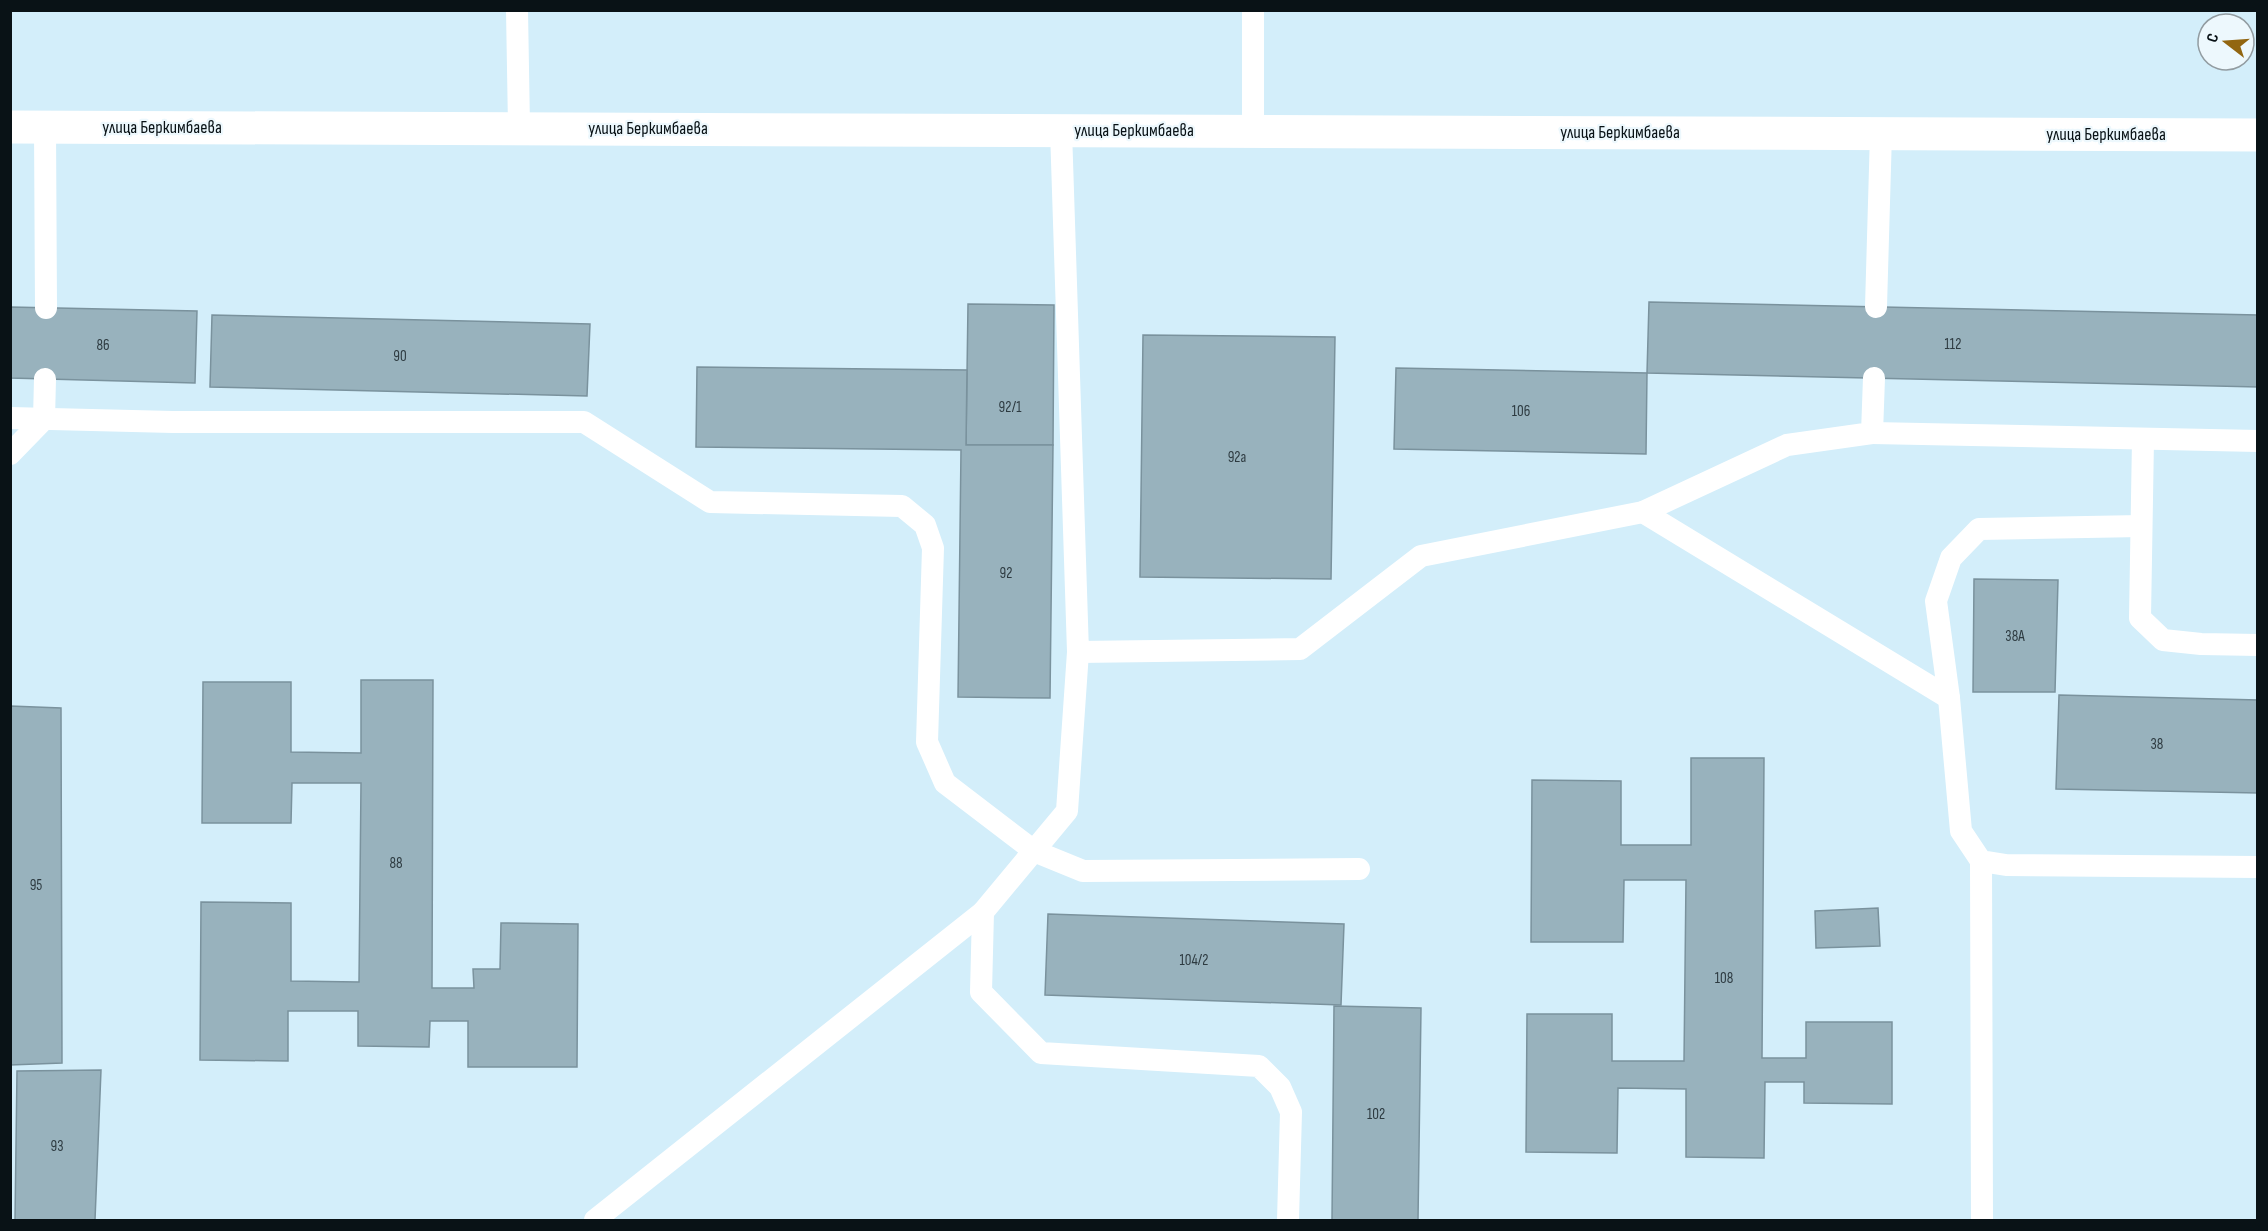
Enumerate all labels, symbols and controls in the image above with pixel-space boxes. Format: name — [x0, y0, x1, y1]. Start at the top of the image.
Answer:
north arrow — [2196, 12, 2256, 72]
text: С — [2203, 31, 2223, 45]
street label: улица Беркимбаева — [102, 117, 222, 138]
street label: улица Беркимбаева — [588, 118, 708, 139]
street label: улица Беркимбаева — [1074, 120, 1194, 141]
street label: улица Беркимбаева — [1560, 122, 1680, 143]
street label: улица Беркимбаева — [2046, 124, 2166, 145]
house number: 112 — [1945, 335, 1961, 354]
house number: 86 — [96, 336, 110, 355]
house number: 90 — [393, 347, 407, 366]
house number: 92/1 — [999, 398, 1022, 417]
house number: 106 — [1512, 402, 1530, 421]
house number: 92а — [1228, 448, 1247, 467]
house number: 92 — [1000, 564, 1012, 583]
house number: 38А — [2005, 627, 2025, 646]
house number: 38 — [2151, 735, 2163, 754]
house number: 88 — [389, 854, 403, 873]
house number: 95 — [30, 876, 42, 895]
house number: 104/2 — [1180, 951, 1208, 970]
house number: 108 — [1715, 969, 1733, 988]
house number: 102 — [1367, 1105, 1385, 1124]
house number: 93 — [51, 1137, 63, 1156]

